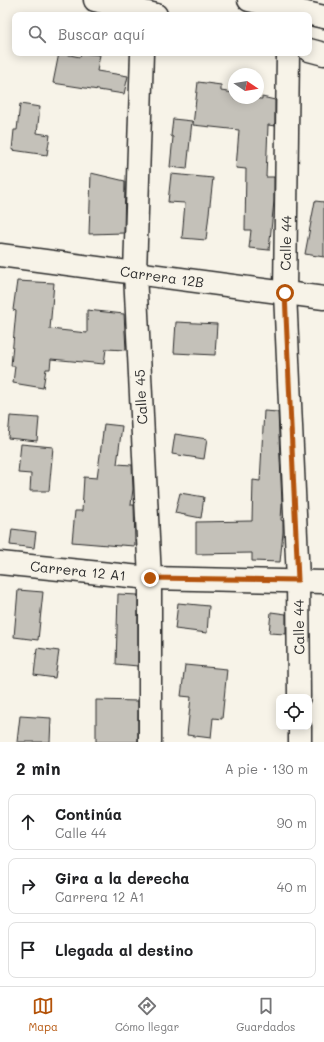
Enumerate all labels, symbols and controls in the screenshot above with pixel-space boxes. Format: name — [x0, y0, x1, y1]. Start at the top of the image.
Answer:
search box — [12, 12, 312, 56]
icon: search — [26, 23, 48, 45]
text: Buscar aquí — [58, 24, 145, 44]
north arrow — [228, 68, 264, 104]
street label: Calle 44 — [276, 214, 295, 271]
street label: Carrera 12B — [119, 261, 205, 292]
route start — [276, 284, 294, 302]
street label: Calle 45 — [130, 369, 151, 425]
street label: Carrera 12 A1 — [29, 556, 127, 585]
route end — [141, 569, 159, 587]
street label: Calle 44 — [289, 598, 308, 655]
map controls — [276, 694, 312, 730]
button: locate — [276, 694, 312, 730]
text: 2 min — [16, 757, 61, 779]
text: A pie · 130 m — [225, 760, 308, 777]
text: Continúa — [55, 804, 122, 824]
icon: ahead — [17, 811, 39, 833]
text: 90 m — [277, 814, 307, 831]
text: Calle 44 — [55, 824, 106, 841]
text: Gira a la derecha — [55, 868, 189, 888]
icon: right — [17, 875, 39, 897]
text: 40 m — [277, 878, 307, 895]
text: Carrera 12 A1 — [55, 888, 144, 905]
icon: arrive — [17, 939, 39, 961]
text: Llegada al destino — [55, 940, 193, 960]
tab: Mapa — [29, 995, 58, 1034]
tab: Cómo llegar — [115, 995, 179, 1034]
tab: Guardados — [236, 995, 295, 1034]

